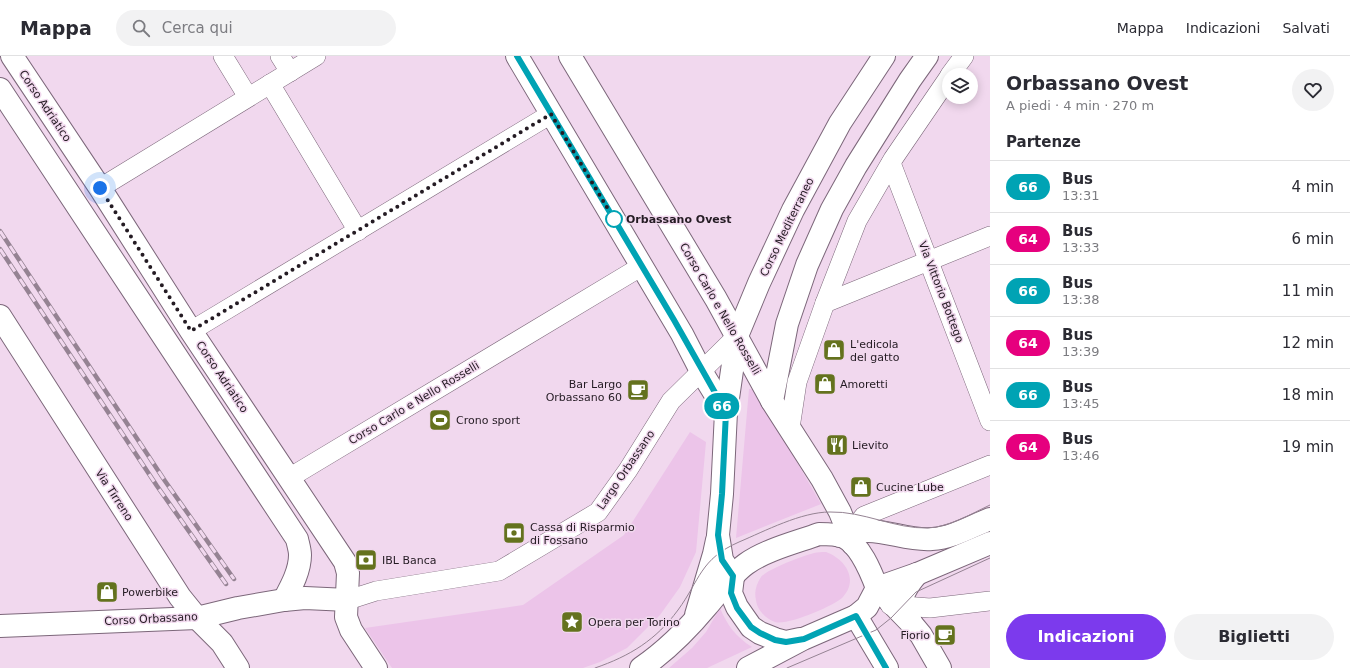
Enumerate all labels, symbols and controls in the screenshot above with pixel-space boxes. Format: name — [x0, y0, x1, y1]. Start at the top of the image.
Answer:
search box — [116, 10, 396, 46]
text: Mappa — [20, 17, 92, 39]
icon: search — [130, 17, 152, 39]
text: Cerca qui — [162, 19, 233, 37]
text: Mappa — [1117, 20, 1164, 36]
text: Indicazioni — [1186, 20, 1260, 36]
text: Salvati — [1282, 20, 1330, 36]
street label: Corso Adriatico — [16, 68, 74, 145]
map controls — [942, 68, 978, 104]
button: layers — [942, 68, 978, 104]
button: heart — [1292, 69, 1334, 111]
text: Orbassano Ovest — [1006, 72, 1188, 94]
text: A piedi · 4 min · 270 m — [1006, 98, 1154, 113]
text: Partenze — [1006, 133, 1081, 151]
text: Bus — [1062, 170, 1093, 188]
street label: Corso Mediterraneo — [757, 175, 817, 279]
your location — [90, 178, 110, 198]
text: 4 min — [1291, 178, 1334, 196]
text: 66 — [1018, 179, 1038, 195]
text: 13:31 — [1062, 188, 1099, 203]
marker: Orbassano Ovest — [605, 210, 623, 228]
place label: Orbassano Ovest — [626, 213, 732, 226]
text: Bus — [1062, 222, 1093, 240]
text: 6 min — [1291, 230, 1334, 248]
text: 64 — [1018, 231, 1038, 247]
street label: Via Vittorio Bottego — [916, 240, 966, 345]
text: 13:33 — [1062, 240, 1099, 255]
street label: Corso Carlo e Nello Rosselli — [677, 241, 763, 377]
text: Bus — [1062, 274, 1093, 292]
text: 11 min — [1282, 282, 1334, 300]
text: 66 — [1018, 283, 1038, 299]
text: 13:38 — [1062, 292, 1099, 307]
text: Bus — [1062, 326, 1093, 344]
text: 12 min — [1282, 334, 1334, 352]
text: 64 — [1018, 335, 1038, 351]
shop icon: L'edicola del gatto — [821, 337, 847, 363]
place label: L'edicola del gatto — [850, 338, 900, 364]
street label: Corso Adriatico — [193, 339, 251, 416]
text: 13:39 — [1062, 344, 1099, 359]
street label: Corso Carlo e Nello Rosselli — [346, 359, 482, 447]
shop icon: Amoretti — [812, 371, 838, 397]
cafe icon: Bar Largo Orbassano 60 — [625, 377, 651, 403]
place label: Bar Largo Orbassano 60 — [546, 378, 622, 404]
place label: Amoretti — [840, 378, 888, 391]
text: Bus — [1062, 378, 1093, 396]
text: 18 min — [1282, 386, 1334, 404]
text: 66 — [1018, 387, 1038, 403]
line badge: 66 — [704, 393, 740, 419]
text: 13:45 — [1062, 396, 1099, 411]
text: 66 — [712, 398, 732, 414]
sports icon: Crono sport — [427, 407, 453, 433]
place label: Crono sport — [456, 414, 521, 427]
street label: Largo Orbassano — [595, 428, 658, 512]
text: Bus — [1062, 430, 1093, 448]
restaurant icon: Lievito — [824, 432, 850, 458]
text: 19 min — [1282, 438, 1334, 456]
place label: Lievito — [852, 439, 889, 452]
text: 64 — [1018, 439, 1038, 455]
text: 13:46 — [1062, 448, 1099, 463]
street label: Via Tirreno — [92, 467, 136, 524]
shop icon: Cucine Lube — [848, 474, 874, 500]
place label: Cucine Lube — [876, 481, 944, 494]
bank icon: Cassa di Risparmio di Fossano — [501, 520, 527, 546]
place label: Cassa di Risparmio di Fossano — [530, 521, 635, 547]
bank icon: IBL Banca — [353, 547, 379, 573]
place label: IBL Banca — [382, 554, 436, 567]
shop icon: Powerbike — [94, 579, 120, 605]
place label: Powerbike — [122, 586, 178, 599]
place icon: Opera per Torino — [559, 609, 585, 635]
street label: Corso Orbassano — [104, 610, 198, 628]
button: Indicazioni — [1006, 614, 1166, 660]
button: Biglietti — [1174, 614, 1334, 660]
place label: Opera per Torino — [588, 616, 680, 629]
cafe icon: Fiorio — [932, 622, 958, 648]
place label: Fiorio — [900, 629, 930, 642]

